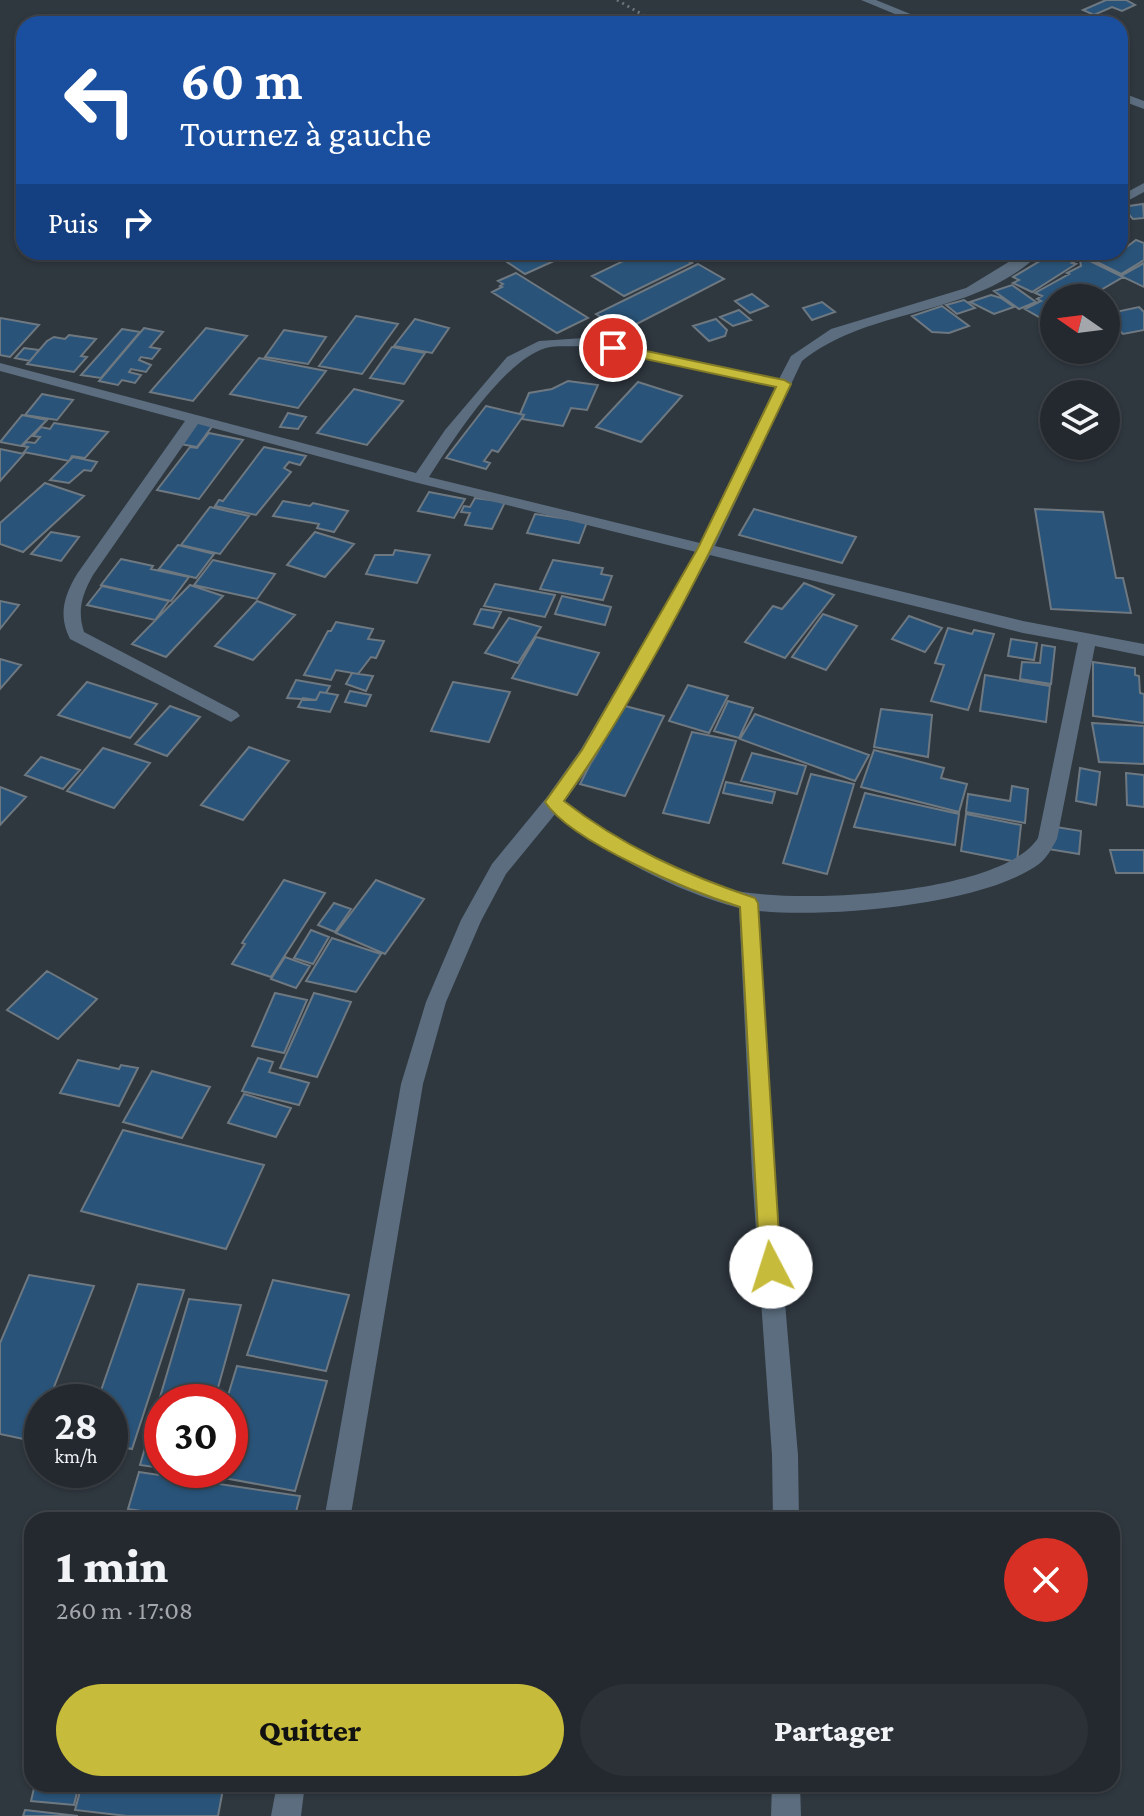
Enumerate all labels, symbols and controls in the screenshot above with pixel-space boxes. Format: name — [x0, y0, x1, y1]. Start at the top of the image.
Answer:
icon: left — [48, 48, 152, 152]
text: 60 m — [180, 49, 303, 111]
text: Tournez à gauche — [180, 114, 431, 154]
icon: right — [115, 200, 159, 244]
text: Puis — [48, 206, 99, 239]
north arrow — [1040, 284, 1120, 364]
map controls — [1040, 284, 1120, 460]
pin — [579, 314, 647, 382]
icon: arrive — [591, 326, 635, 370]
button: layers — [1040, 380, 1120, 460]
position arrow — [729, 1225, 813, 1309]
speed limit sign: 30 — [144, 1384, 248, 1488]
text: 28 — [54, 1403, 98, 1448]
text: km/h — [54, 1445, 98, 1467]
button: close — [1004, 1538, 1088, 1622]
text: 1 min — [56, 1539, 168, 1592]
text: 260 m · 17:08 — [56, 1596, 193, 1625]
button: Quitter — [56, 1684, 564, 1776]
button: Partager — [580, 1684, 1088, 1776]

